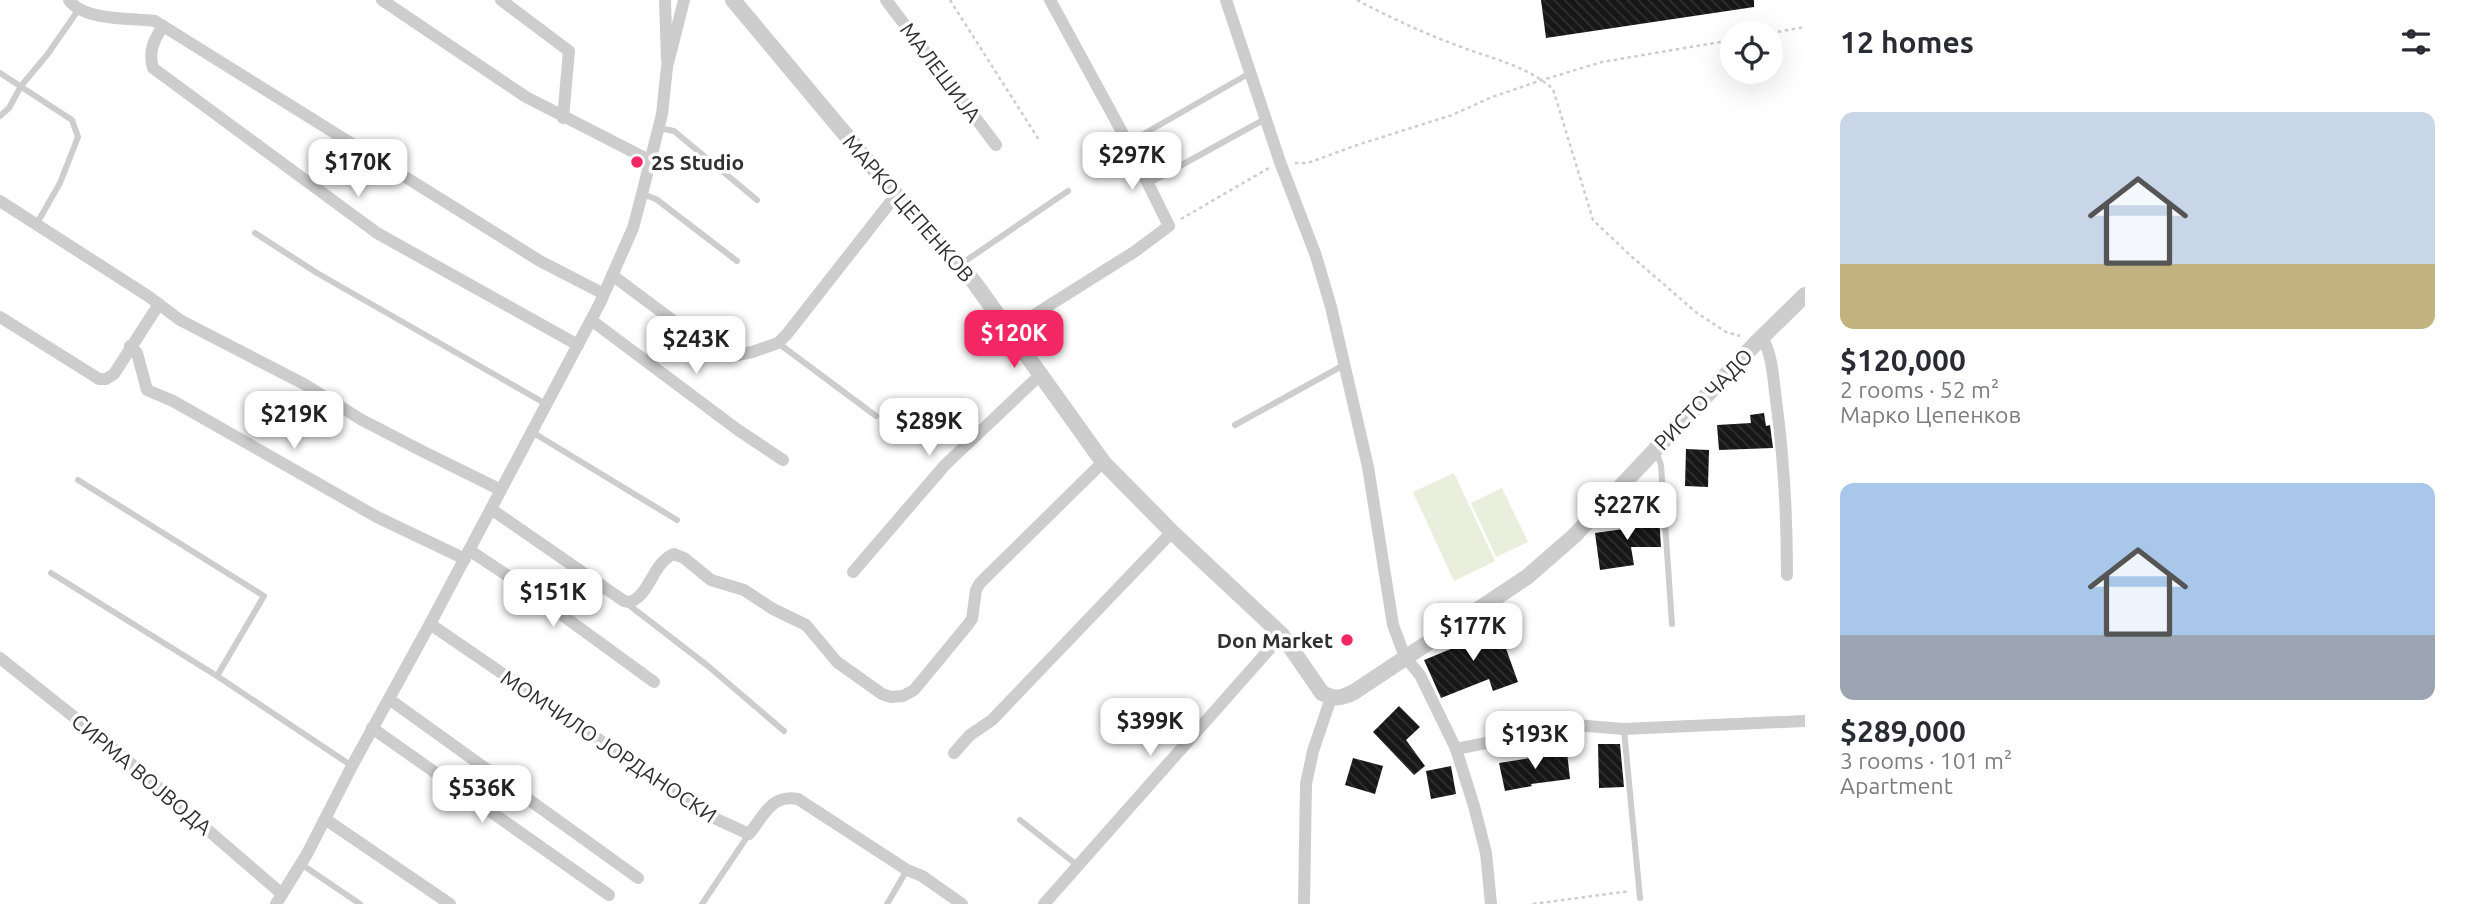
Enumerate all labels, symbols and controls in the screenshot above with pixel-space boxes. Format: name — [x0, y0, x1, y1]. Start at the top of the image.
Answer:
street label: МАЛЕШИЈА — [896, 18, 986, 127]
map controls — [1720, 21, 1783, 84]
button: locate — [1720, 21, 1783, 84]
icon: filters — [2397, 23, 2435, 61]
text: 12 homes — [1840, 25, 1974, 59]
street label: МАРКО ЦЕПЕНКОВ — [839, 129, 979, 287]
pin: $297K — [1083, 132, 1181, 192]
pin: $170K — [309, 140, 407, 199]
text: $297K — [1098, 142, 1166, 167]
text: $170K — [324, 149, 392, 174]
place label: 2S Studio — [651, 150, 744, 174]
marker: 2S Studio — [629, 154, 645, 170]
icon: home — [2075, 158, 2201, 284]
pin: $120K — [965, 310, 1063, 370]
pin: $243K — [647, 316, 745, 376]
text: $120K — [980, 320, 1048, 345]
text: $243K — [662, 326, 730, 351]
text: $120,000 — [1840, 343, 1966, 377]
street label: РИСТО ЧАДО — [1649, 344, 1757, 454]
text: 2 rooms · 52 m² — [1840, 377, 1999, 402]
pin: $219K — [245, 392, 343, 451]
pin: $289K — [880, 398, 978, 458]
text: $219K — [260, 401, 328, 426]
text: Марко Цепенков — [1840, 402, 2021, 427]
text: $289K — [895, 408, 963, 433]
pin: $227K — [1578, 482, 1676, 542]
text: $227K — [1593, 492, 1661, 517]
icon: home — [2075, 529, 2201, 655]
pin: $151K — [504, 570, 602, 629]
text: $151K — [519, 579, 587, 604]
pin: $177K — [1424, 604, 1522, 663]
text: $177K — [1439, 613, 1507, 638]
place label: Don Market — [1217, 628, 1333, 652]
marker: Don Market — [1339, 632, 1355, 648]
street label: МОМЧИЛО ЈОРДАНОСКИ — [497, 665, 721, 827]
pin: $399K — [1101, 698, 1199, 758]
text: $399K — [1116, 708, 1184, 733]
street label: СИРМА ВОЈВОДА — [67, 709, 217, 840]
pin: $193K — [1486, 712, 1584, 771]
text: $289,000 — [1840, 714, 1966, 748]
text: $193K — [1501, 721, 1569, 746]
text: 3 rooms · 101 m² — [1840, 748, 2012, 773]
pin: $536K — [433, 766, 531, 825]
text: Apartment — [1840, 773, 1953, 798]
text: $536K — [448, 775, 516, 800]

